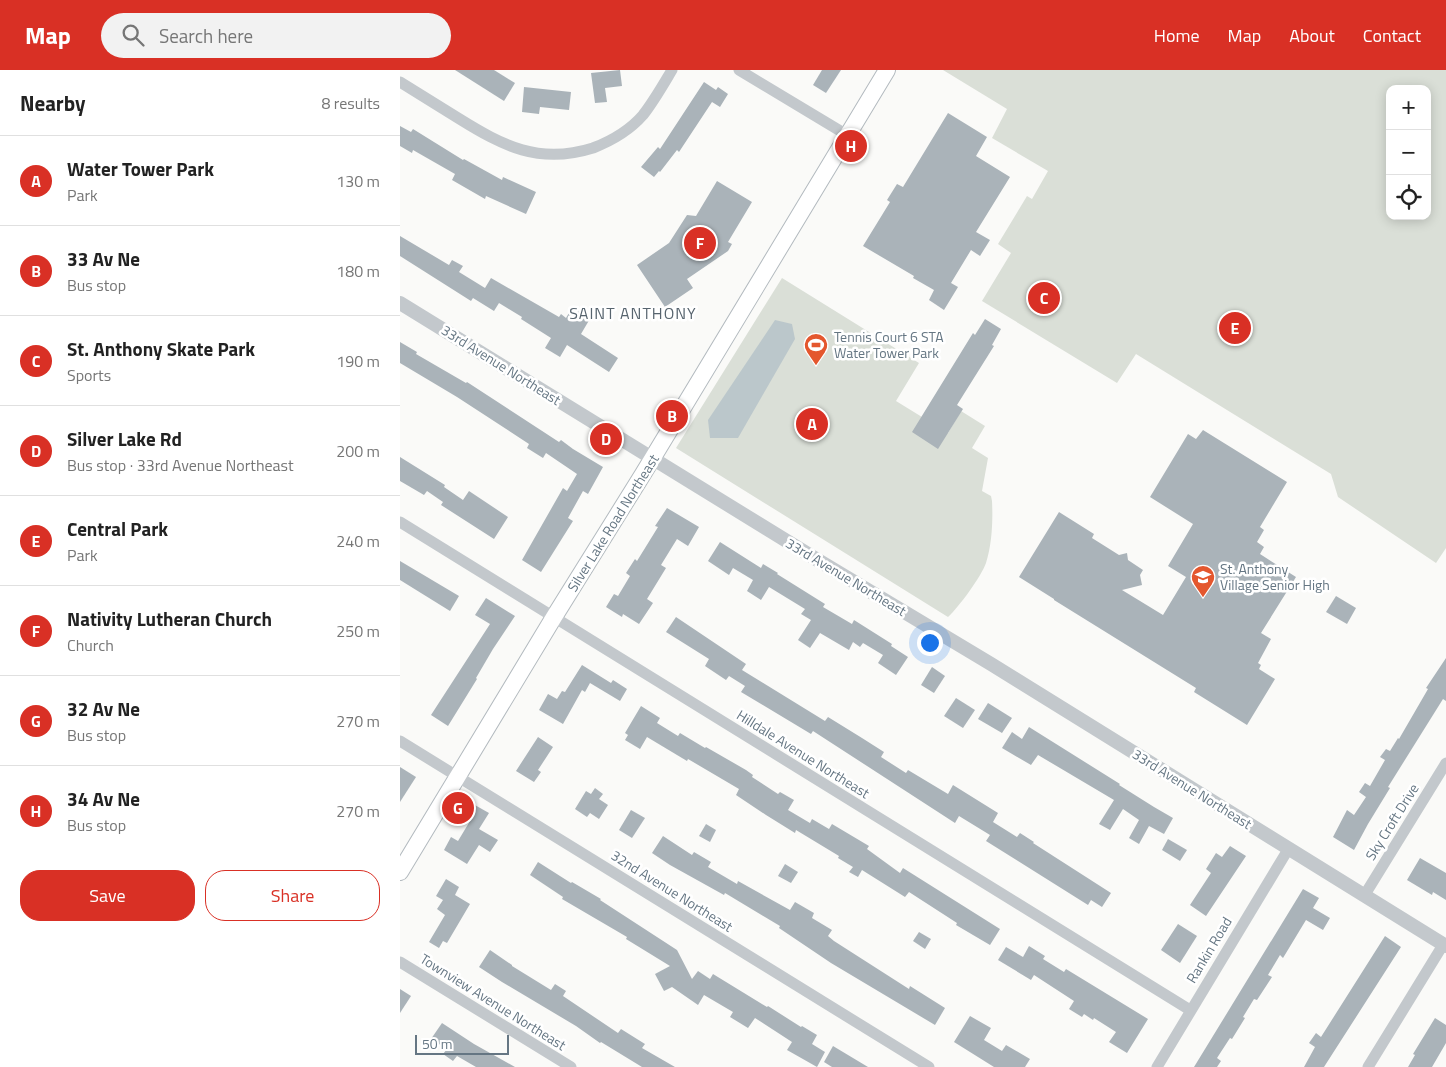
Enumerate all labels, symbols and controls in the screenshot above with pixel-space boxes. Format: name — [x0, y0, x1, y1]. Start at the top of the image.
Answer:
search box — [101, 13, 451, 58]
text: Map — [25, 17, 71, 53]
icon: search — [119, 21, 147, 49]
text: Search here — [159, 21, 253, 50]
text: Home — [1154, 22, 1200, 49]
text: Map — [1228, 22, 1261, 49]
text: About — [1289, 22, 1335, 49]
text: Contact — [1363, 22, 1421, 49]
map controls — [1386, 85, 1431, 220]
button: + — [1386, 85, 1431, 130]
text: Nearby — [20, 87, 85, 119]
text: 8 results — [321, 91, 380, 115]
pin: H — [835, 127, 867, 165]
button: − — [1386, 130, 1431, 175]
text: Water Tower Park — [67, 154, 214, 183]
text: A — [31, 169, 41, 193]
text: 130 m — [336, 169, 380, 193]
button: locate — [1386, 175, 1431, 220]
text: Park — [67, 183, 98, 207]
pin: F — [684, 224, 716, 262]
text: 33 Av Ne — [67, 244, 140, 273]
text: B — [31, 259, 41, 283]
text: 180 m — [336, 259, 380, 283]
text: Bus stop — [67, 273, 126, 297]
pin: C — [1028, 279, 1060, 317]
district label: SAINT ANTHONY — [569, 301, 697, 325]
pin: E — [1219, 309, 1251, 347]
street label: 33rd Avenue Northeast — [437, 319, 565, 410]
place label: Tennis Court 6 STA Water Tower Park — [834, 326, 944, 363]
sports icon: Tennis Court 6 STA Water Tower Park — [803, 332, 829, 366]
text: St. Anthony Skate Park — [67, 334, 255, 363]
text: C — [32, 349, 40, 373]
text: 190 m — [336, 349, 380, 373]
text: Sports — [67, 363, 111, 387]
pin: B — [656, 397, 688, 435]
pin: A — [796, 405, 828, 443]
pin: D — [590, 420, 622, 458]
text: Silver Lake Rd — [67, 424, 182, 453]
text: D — [31, 439, 41, 463]
text: 200 m — [336, 439, 380, 463]
street label: Silver Lake Road Northeast — [562, 450, 664, 596]
text: Bus stop · 33rd Avenue Northeast — [67, 453, 294, 477]
text: Central Park — [67, 514, 168, 543]
text: E — [32, 529, 40, 553]
text: 240 m — [336, 529, 380, 553]
street label: 33rd Avenue Northeast — [782, 532, 911, 621]
text: Park — [67, 543, 98, 567]
place label: St. Anthony Village Senior High — [1220, 558, 1330, 595]
school or university icon: St. Anthony Village Senior High — [1190, 564, 1216, 598]
text: Nativity Lutheran Church — [67, 604, 272, 633]
text: F — [32, 619, 40, 643]
text: 250 m — [336, 619, 380, 643]
your location — [917, 630, 943, 656]
text: Church — [67, 633, 114, 657]
text: 32 Av Ne — [67, 694, 140, 723]
street label: Hilldale Avenue Northeast — [733, 704, 874, 803]
text: G — [31, 709, 41, 733]
text: 270 m — [336, 709, 380, 733]
text: Bus stop — [67, 723, 126, 747]
street label: 33rd Avenue Northeast — [1128, 743, 1256, 834]
street label: Sky Croft Drive — [1360, 779, 1424, 864]
text: 34 Av Ne — [67, 784, 140, 813]
pin: G — [442, 789, 474, 827]
text: H — [31, 799, 41, 823]
text: 270 m — [336, 799, 380, 823]
text: Bus stop — [67, 813, 126, 837]
street label: 32nd Avenue Northeast — [607, 845, 737, 937]
button: Save — [20, 870, 195, 921]
button: Share — [205, 870, 380, 921]
street label: Rankin Road — [1181, 913, 1237, 987]
street label: Townview Avenue Northeast — [416, 948, 570, 1055]
scale bar — [415, 1032, 509, 1055]
text: 50 m — [422, 1033, 452, 1054]

